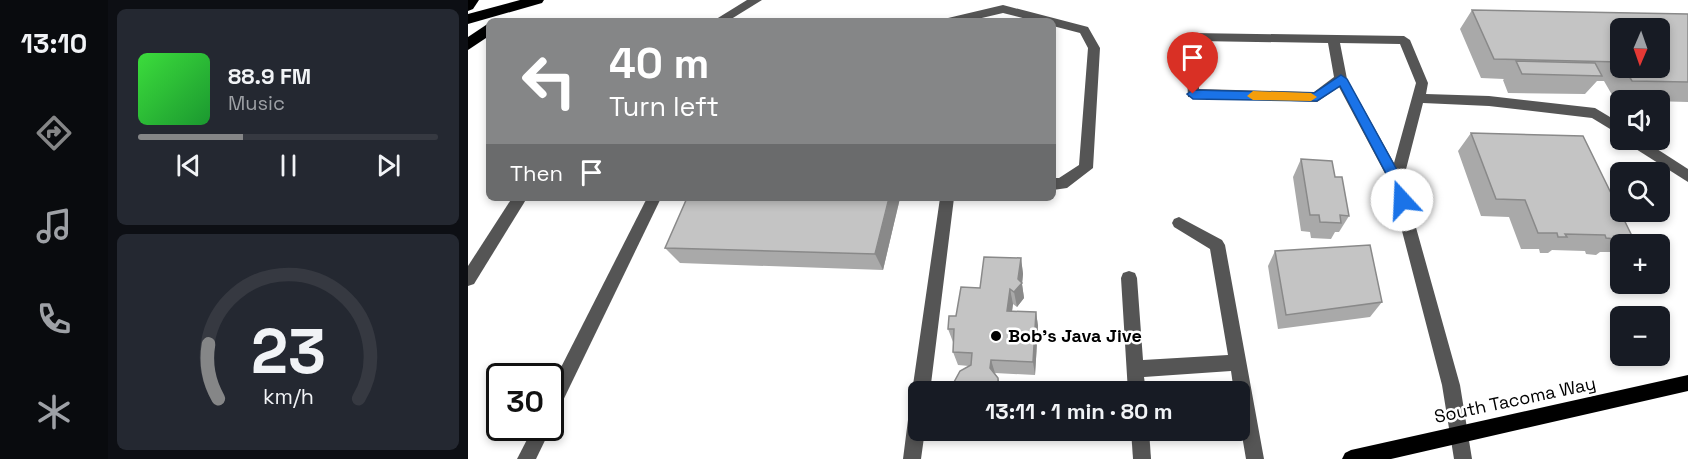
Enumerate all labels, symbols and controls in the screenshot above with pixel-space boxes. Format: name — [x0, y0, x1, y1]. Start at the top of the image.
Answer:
north arrow — [1610, 18, 1670, 78]
map controls — [1610, 18, 1670, 366]
text: 13:10 — [21, 26, 87, 61]
pin — [1167, 32, 1218, 94]
text: 40 m — [609, 37, 709, 90]
icon: arrive — [1176, 41, 1209, 74]
icon: left — [510, 42, 588, 120]
text: 88.9 FM — [228, 62, 311, 90]
text: Turn left — [609, 89, 719, 124]
text: Music — [228, 90, 285, 116]
button: sound — [1610, 90, 1670, 150]
icon: directions — [33, 112, 75, 154]
icon: previous — [172, 149, 205, 182]
icon: pause — [272, 149, 305, 182]
icon: next — [372, 149, 405, 182]
icon: arrive — [575, 156, 608, 189]
text: Then — [510, 159, 563, 187]
button: search — [1610, 162, 1670, 222]
position arrow — [1370, 168, 1434, 232]
icon: music — [33, 205, 75, 247]
button: + — [1610, 234, 1670, 294]
icon: phone — [33, 298, 75, 340]
button: − — [1610, 306, 1670, 366]
text: 23 — [250, 312, 325, 391]
place label: Bob's Java Jive — [1008, 324, 1142, 347]
marker: Bob's Java Jive — [989, 329, 1003, 343]
speed limit sign: 30 — [486, 363, 564, 441]
street label: South Tacoma Way — [1432, 371, 1598, 428]
text: km/h — [262, 383, 314, 410]
icon: climate — [33, 391, 75, 433]
text: 13:11 · 1 min · 80 m — [985, 397, 1173, 425]

